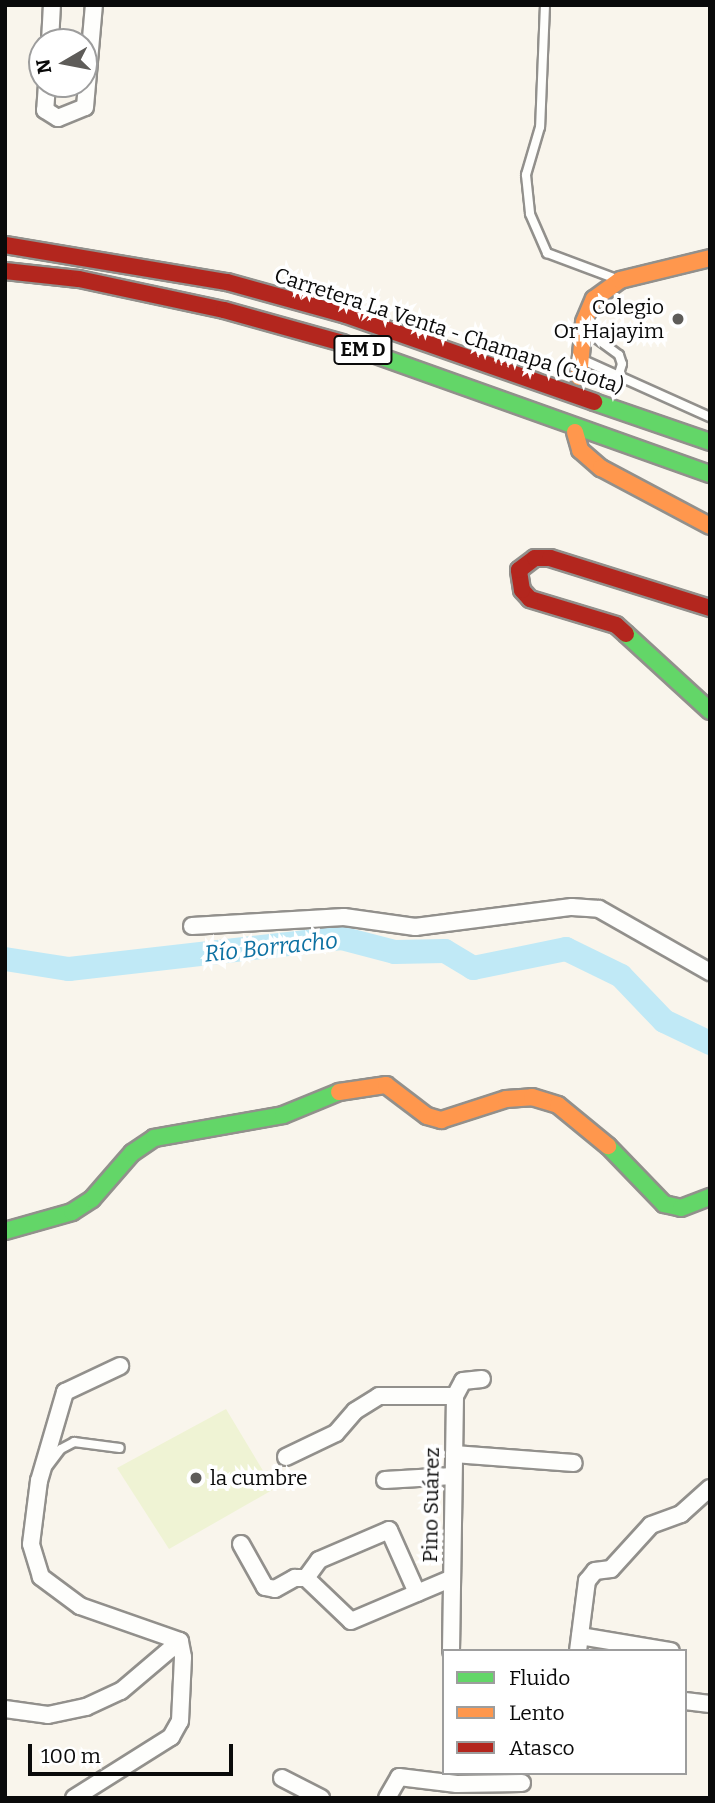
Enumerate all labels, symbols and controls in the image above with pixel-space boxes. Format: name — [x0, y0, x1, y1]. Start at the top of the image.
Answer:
north arrow — [28, 28, 98, 98]
text: N — [31, 57, 56, 76]
street label: Carretera La Venta - Chamapa (Cuota) — [271, 263, 627, 399]
place label: Colegio Or Hajayim — [554, 294, 664, 344]
marker: Colegio Or Hajayim — [670, 311, 686, 327]
road number: EM D — [333, 334, 393, 366]
water label: Río Borracho — [203, 926, 339, 968]
street label: Pino Suárez — [417, 1447, 445, 1563]
place label: la cumbre — [210, 1465, 307, 1491]
marker: la cumbre — [188, 1470, 204, 1486]
legend — [442, 1649, 687, 1775]
text: Fluido — [509, 1665, 570, 1691]
text: Lento — [509, 1700, 565, 1726]
scale bar — [32, 1730, 236, 1774]
text: Atasco — [509, 1735, 575, 1761]
text: 100 m — [41, 1743, 101, 1769]

